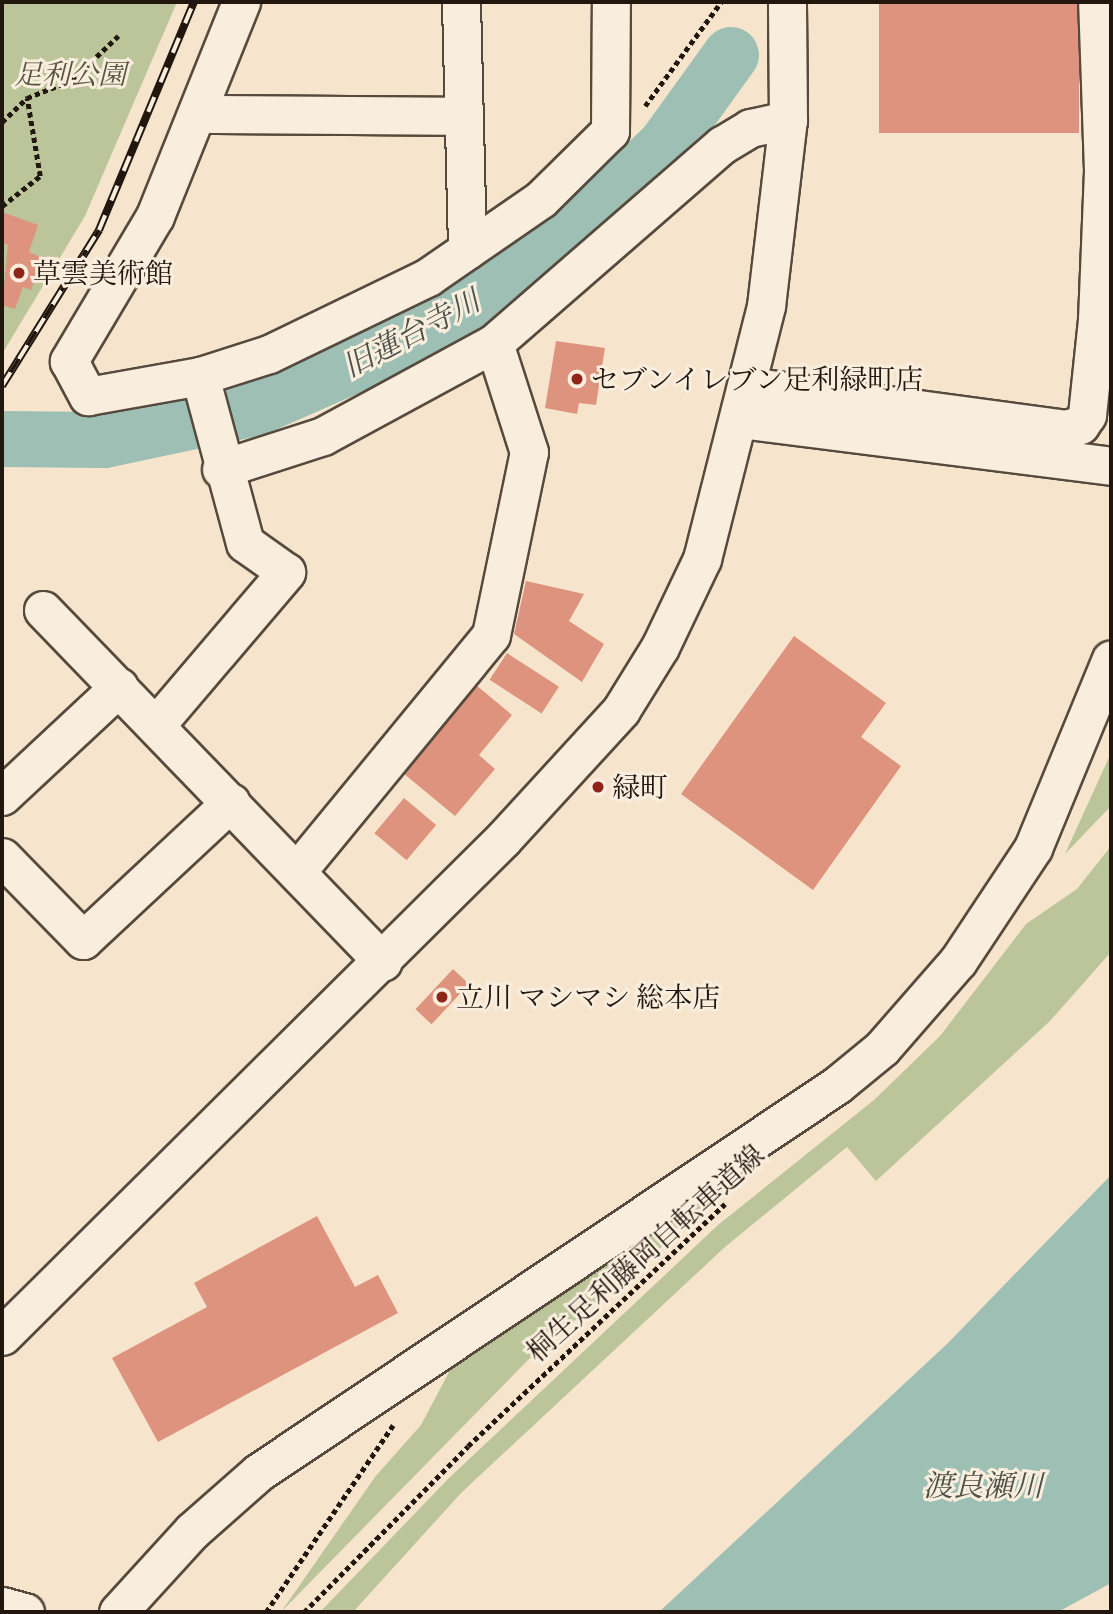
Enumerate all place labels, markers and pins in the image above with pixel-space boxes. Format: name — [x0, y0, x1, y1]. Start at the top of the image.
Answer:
place label: 草雲美術館 — [33, 256, 173, 290]
marker: 草雲美術館 — [11, 265, 27, 281]
place label: セブンイレブン足利緑町店 — [591, 362, 927, 396]
marker: セブンイレブン足利緑町店 — [569, 371, 585, 387]
place label: 緑町 — [612, 770, 668, 804]
marker: 緑町 — [590, 779, 606, 795]
place label: 立川 マシマシ 総本店 — [456, 980, 720, 1014]
marker: 立川 マシマシ 総本店 — [434, 989, 450, 1005]

